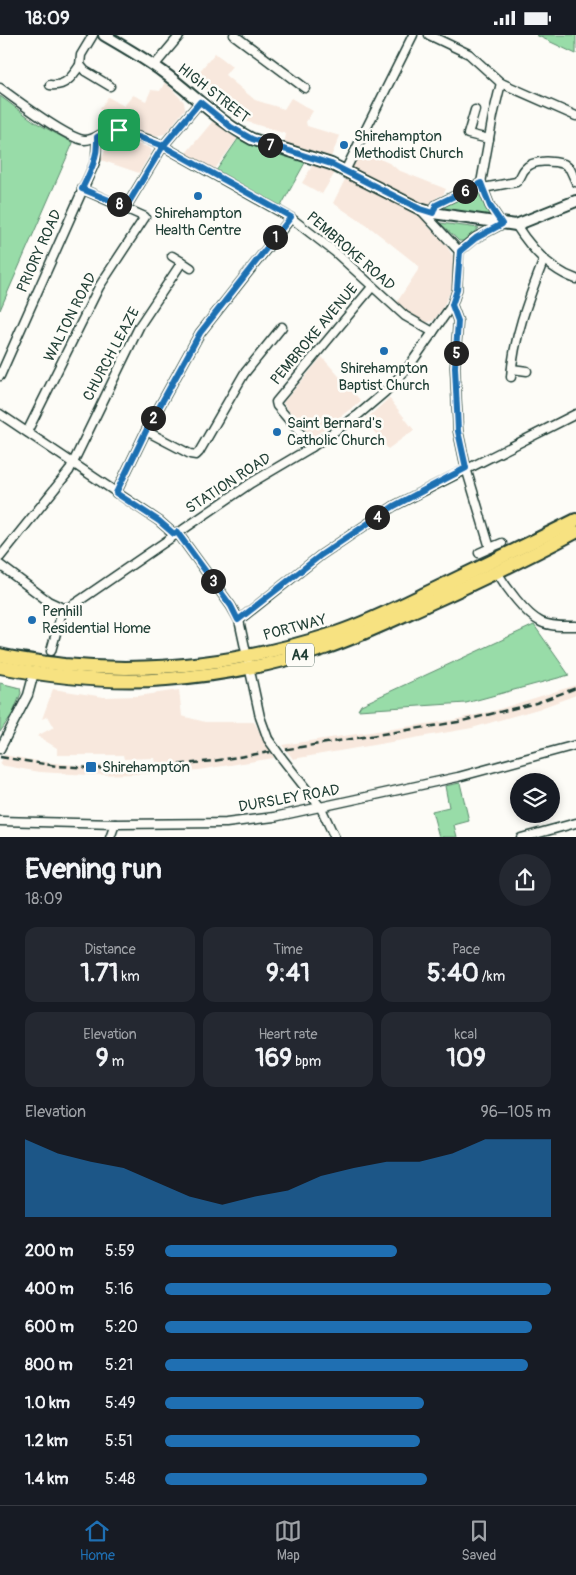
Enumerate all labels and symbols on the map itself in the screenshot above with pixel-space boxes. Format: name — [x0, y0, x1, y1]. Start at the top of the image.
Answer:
street label: HIGH STREET — [174, 59, 253, 127]
pin — [98, 109, 140, 151]
place label: Shirehampton Methodist Church — [354, 127, 463, 163]
pin: 7 — [258, 133, 282, 157]
marker: Shirehampton Methodist Church — [338, 139, 350, 151]
pin: 6 — [452, 179, 478, 203]
marker: Shirehampton Health Centre — [192, 190, 204, 202]
pin: 8 — [106, 191, 132, 217]
place label: Shirehampton Health Centre — [154, 204, 242, 240]
street label: PRIORY ROAD — [13, 207, 66, 296]
street label: PEMBROKE ROAD — [303, 208, 399, 295]
pin: 1 — [262, 225, 288, 249]
street label: WALTON ROAD — [40, 269, 101, 365]
street label: PEMBROKE AVENUE — [266, 280, 362, 389]
street label: CHURCH LEAZE — [79, 304, 144, 404]
pin: 5 — [444, 341, 468, 365]
marker: Shirehampton Baptist Church — [378, 345, 390, 357]
place label: Shirehampton Baptist Church — [338, 359, 430, 395]
pin: 2 — [140, 405, 166, 431]
place label: Saint Bernard's Catholic Church — [287, 414, 385, 450]
marker: Saint Bernard's Catholic Church — [271, 426, 283, 438]
street label: STATION ROAD — [182, 449, 275, 518]
pin: 4 — [364, 505, 390, 529]
pin: 3 — [200, 569, 226, 593]
place label: Penhill Residential Home — [42, 602, 151, 638]
street label: PORTWAY — [261, 610, 329, 645]
marker: Penhill Residential Home — [26, 614, 38, 626]
road number: A4 — [286, 643, 314, 667]
place label: Shirehampton — [102, 758, 190, 777]
marker: Shirehampton — [84, 760, 98, 774]
street label: DURSLEY ROAD — [237, 780, 341, 817]

